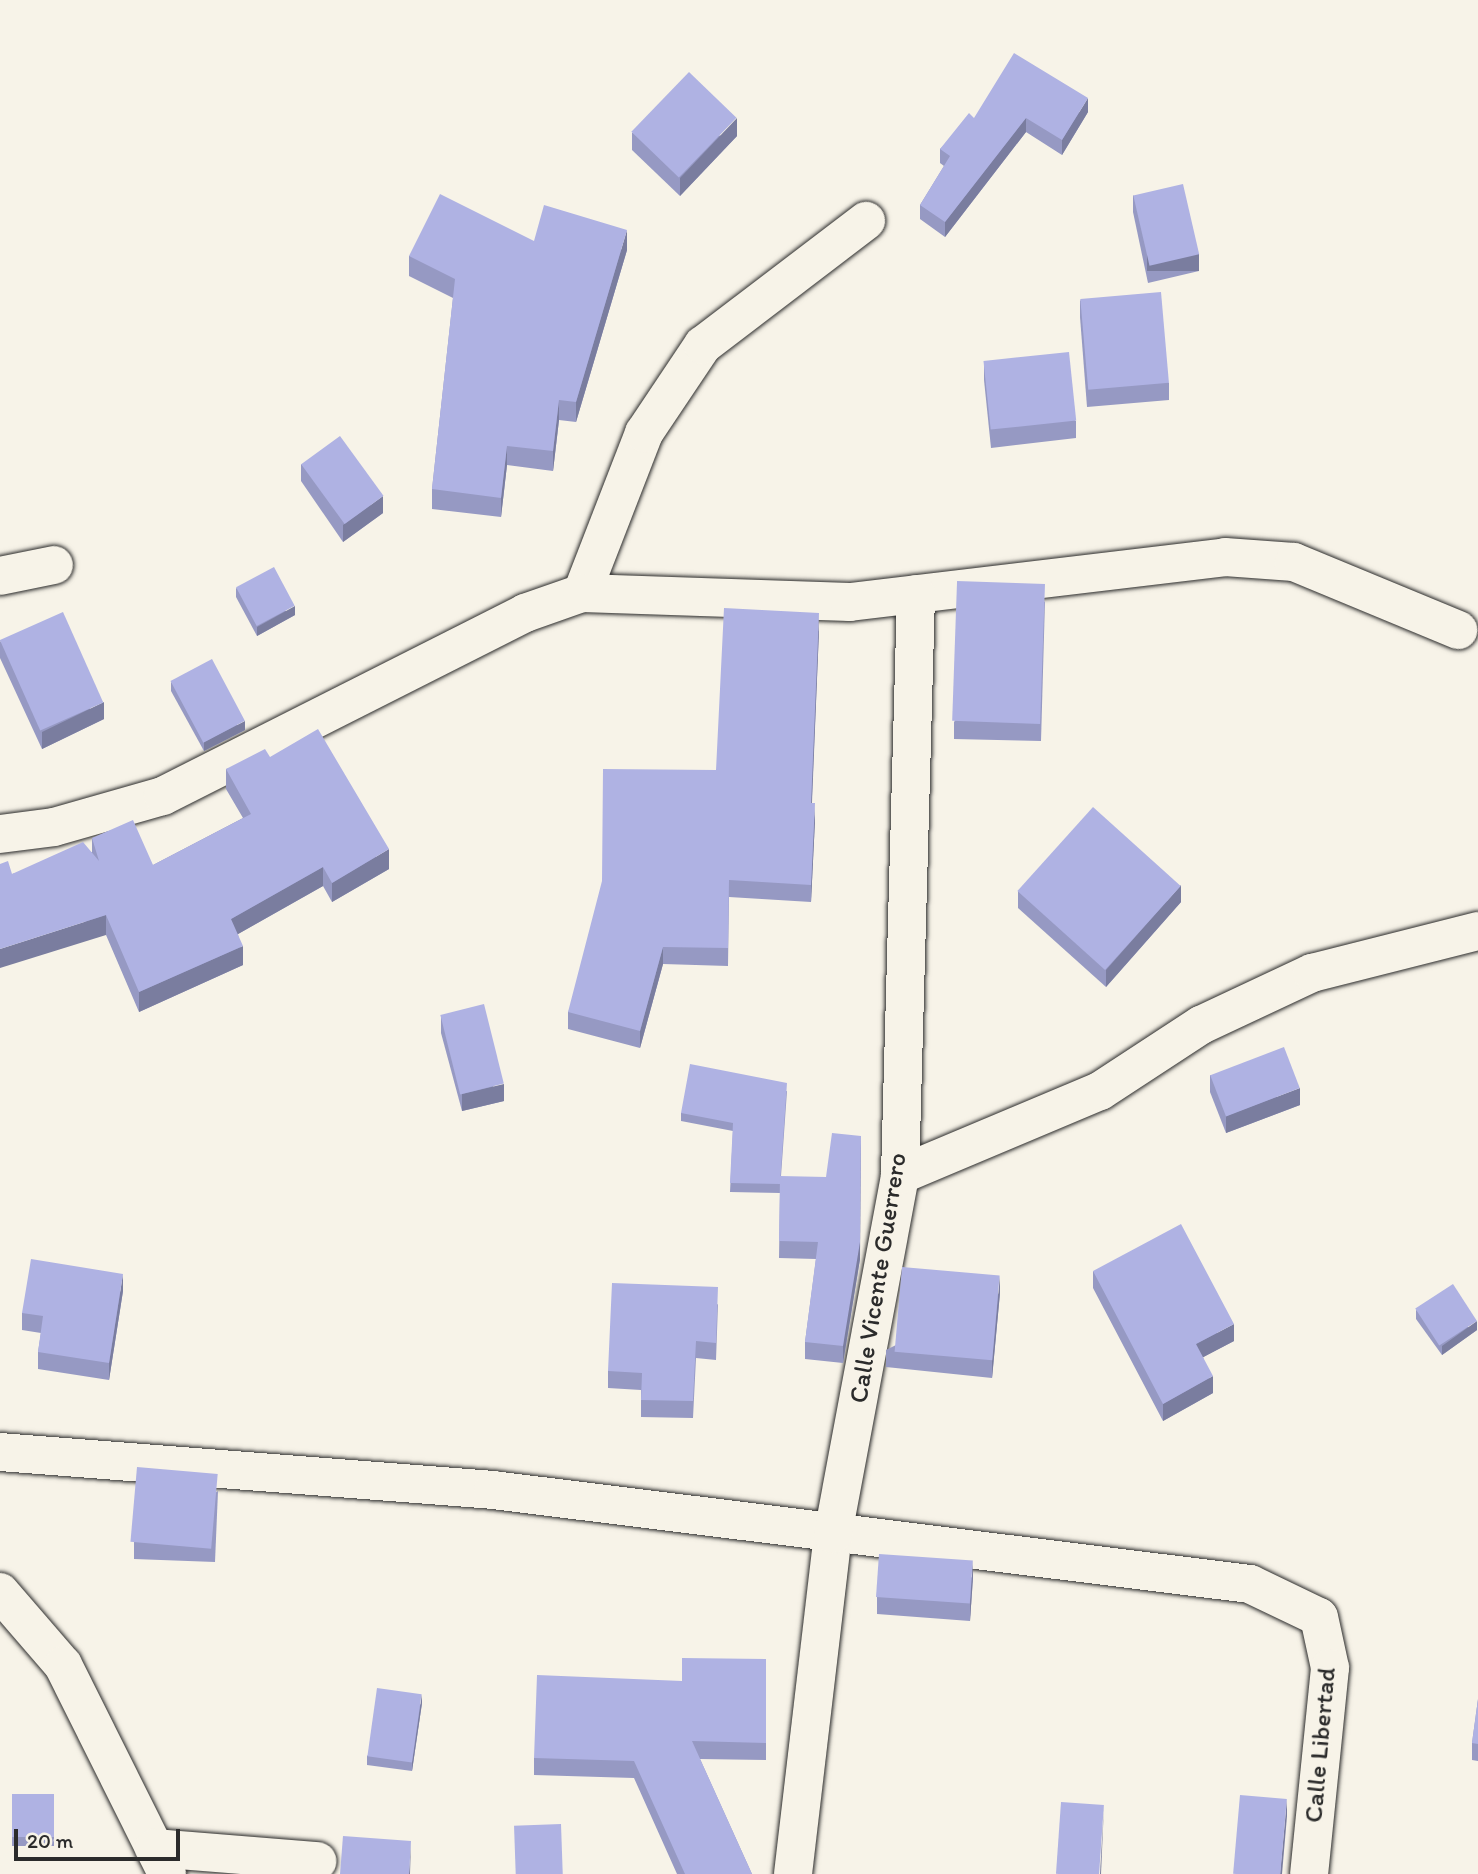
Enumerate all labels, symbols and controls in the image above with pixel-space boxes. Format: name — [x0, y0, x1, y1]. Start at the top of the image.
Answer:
street label: Calle Vicente Guerrero — [843, 1151, 913, 1405]
street label: Calle Libertad — [1298, 1666, 1342, 1824]
scale bar — [18, 1814, 184, 1858]
text: 20 m — [27, 1828, 73, 1853]

